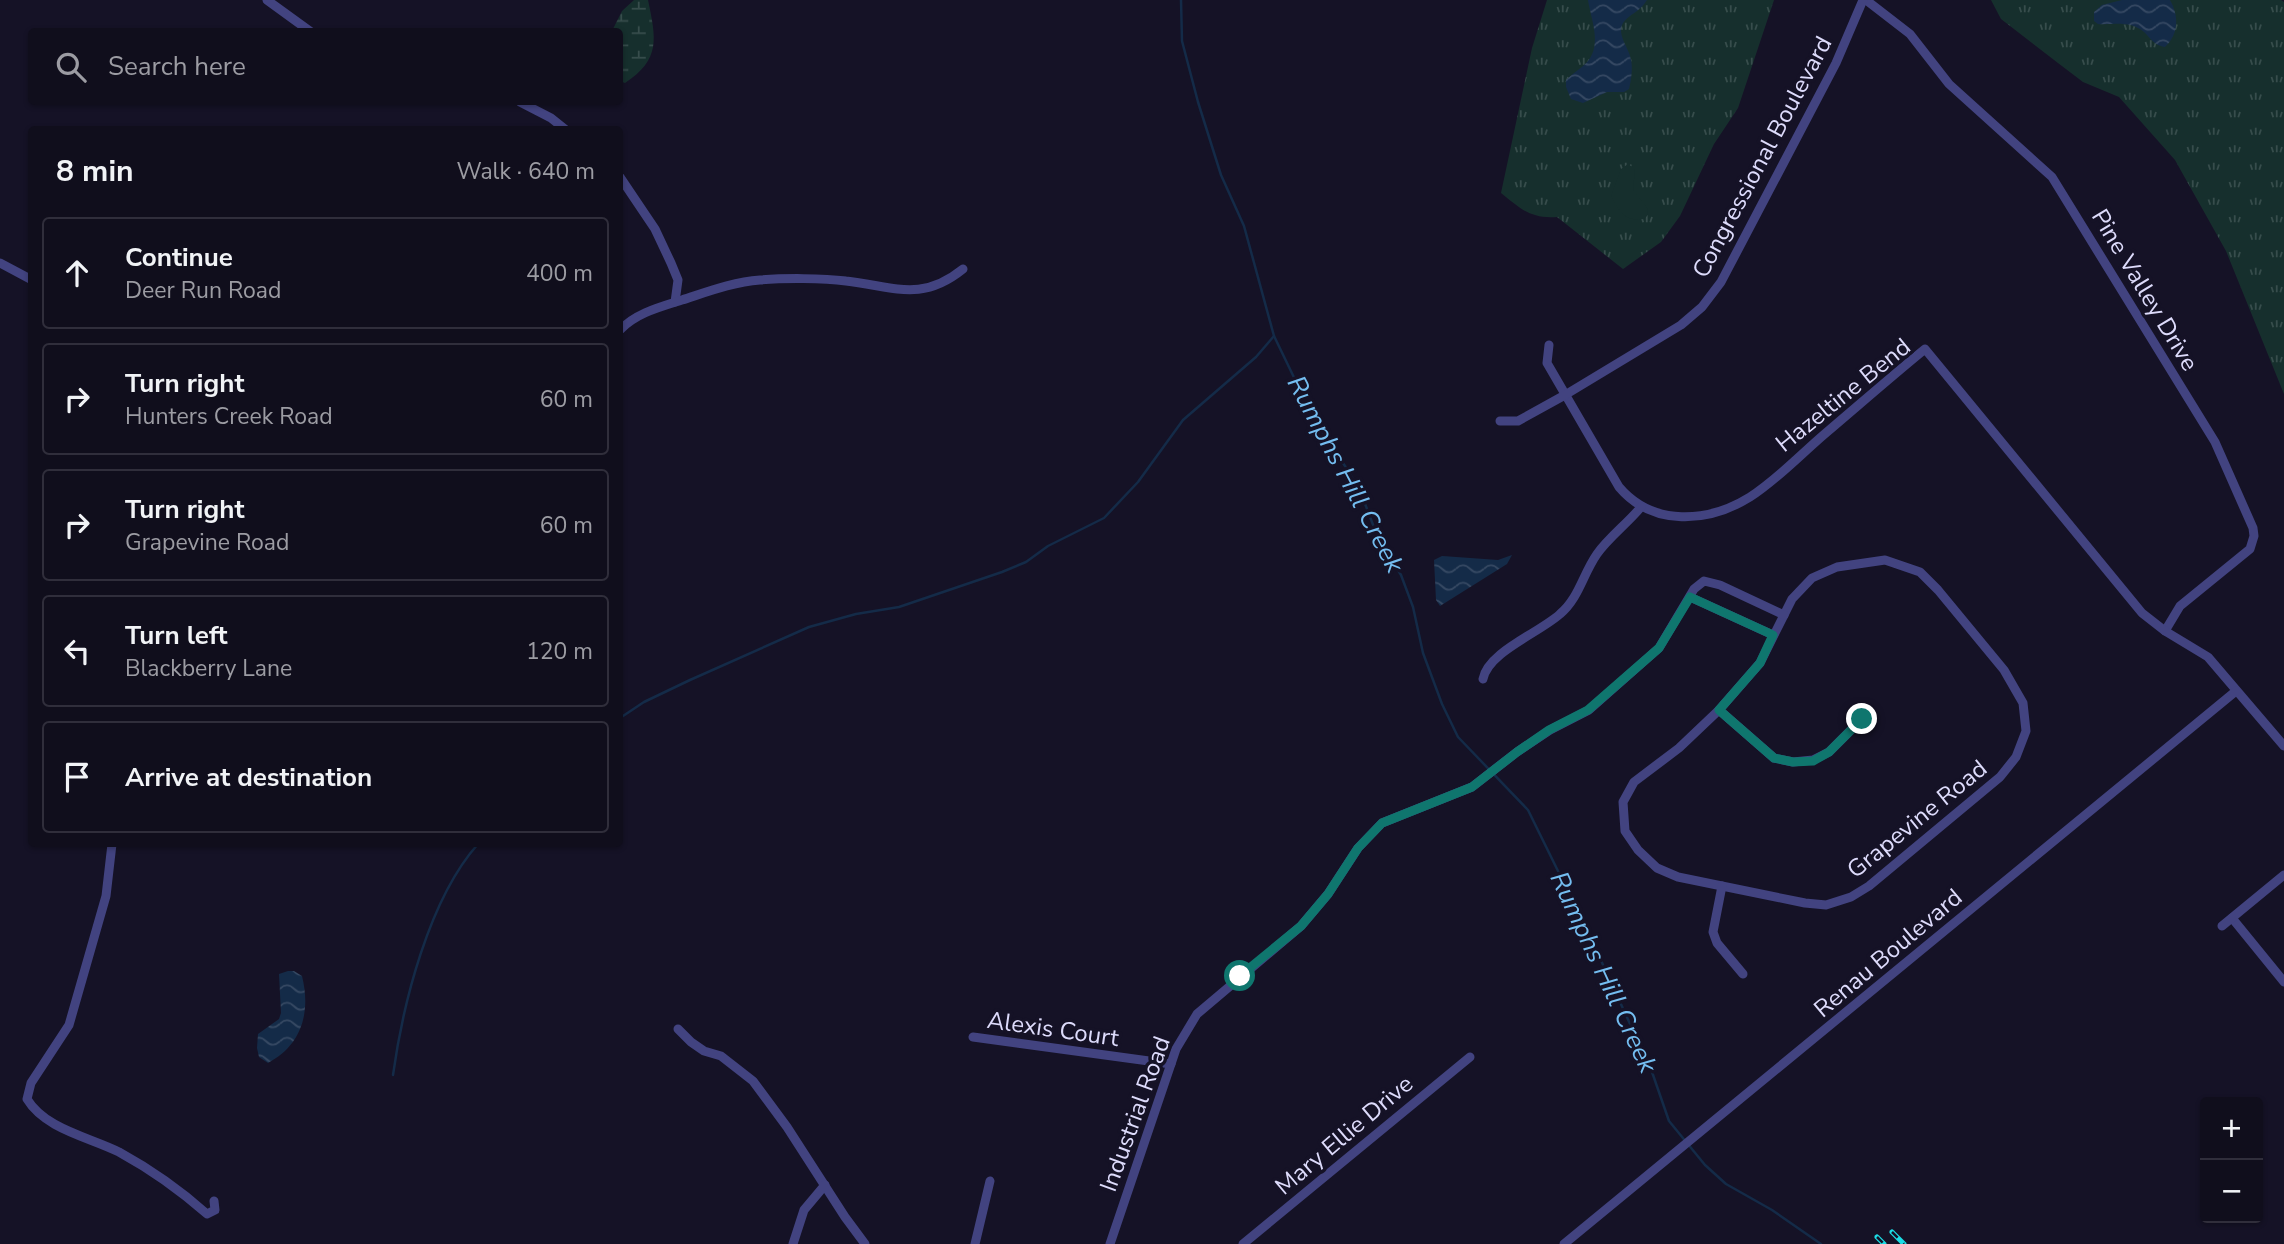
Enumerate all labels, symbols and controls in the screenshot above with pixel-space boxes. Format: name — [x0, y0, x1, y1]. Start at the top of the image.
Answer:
search box — [28, 28, 623, 105]
street label: Congressional Boulevard — [1685, 31, 1839, 283]
icon: search — [52, 48, 90, 86]
text: Search here — [108, 49, 246, 84]
text: 8 min — [56, 151, 134, 192]
text: Walk · 640 m — [456, 156, 595, 187]
street label: Pine Valley Drive — [2084, 203, 2206, 377]
text: Continue — [125, 240, 233, 275]
icon: ahead — [58, 254, 96, 292]
text: 400 m — [526, 258, 593, 289]
text: Deer Run Road — [125, 275, 281, 306]
street label: Hazeltine Bend — [1769, 331, 1917, 459]
text: Turn right — [125, 366, 244, 401]
water label: Rumphs Hill Creek — [1279, 370, 1413, 580]
icon: right — [58, 380, 96, 418]
text: 60 m — [540, 384, 593, 415]
text: Hunters Creek Road — [125, 401, 333, 432]
text: Turn right — [125, 492, 244, 527]
icon: right — [58, 506, 96, 544]
text: 60 m — [540, 510, 593, 541]
text: Grapevine Road — [125, 527, 289, 558]
text: Turn left — [125, 618, 228, 653]
icon: left — [58, 632, 96, 670]
text: 120 m — [526, 636, 593, 667]
text: Blackberry Lane — [125, 653, 292, 684]
route end — [1846, 703, 1877, 734]
street label: Grapevine Road — [1840, 753, 1994, 885]
icon: arrive — [58, 758, 96, 796]
text: Arrive at destination — [125, 760, 372, 795]
water label: Rumphs Hill Creek — [1542, 866, 1666, 1080]
street label: Renau Boulevard — [1807, 881, 1969, 1025]
route start — [1224, 960, 1255, 991]
street label: Alexis Court — [985, 1004, 1122, 1054]
street label: Industrial Road — [1092, 1032, 1178, 1196]
street label: Mary Ellie Drive — [1268, 1068, 1420, 1202]
map controls — [2200, 1097, 2263, 1223]
button: + — [2200, 1097, 2263, 1160]
button: − — [2200, 1160, 2263, 1223]

